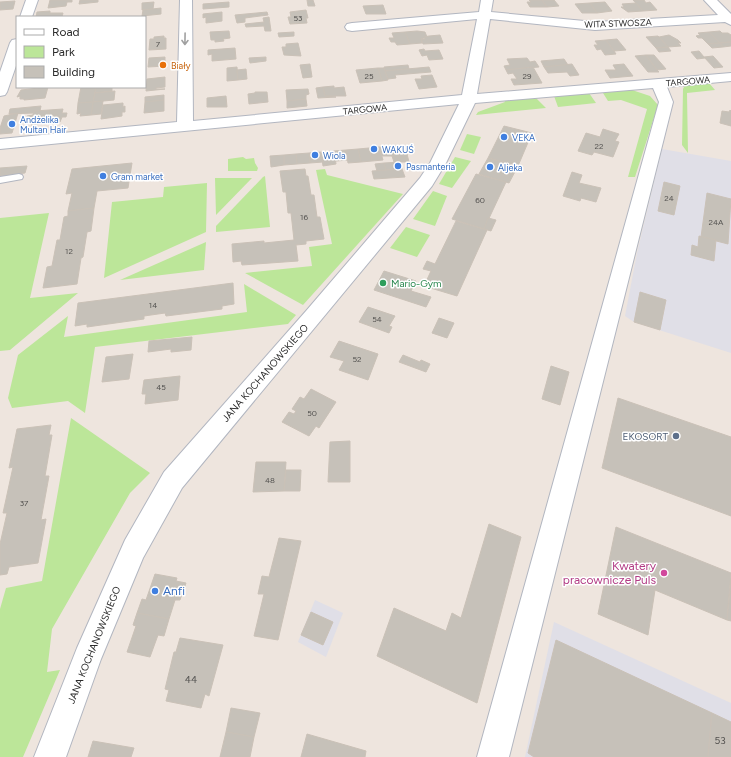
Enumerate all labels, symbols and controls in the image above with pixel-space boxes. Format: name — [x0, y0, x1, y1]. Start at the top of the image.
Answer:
house number: 53 — [294, 13, 302, 23]
legend — [16, 16, 146, 88]
street label: WITA STWOSZA — [584, 16, 652, 30]
text: Road — [52, 25, 80, 39]
one-way arrow — [182, 32, 189, 45]
house number: 7 — [156, 39, 161, 49]
text: Park — [52, 45, 75, 59]
marker: Biały — [158, 60, 168, 70]
place label: Biały — [171, 60, 191, 71]
text: Building — [52, 65, 95, 79]
house number: 25 — [364, 71, 374, 81]
house number: 29 — [523, 71, 532, 81]
street label: TARGOWA — [665, 74, 711, 88]
street label: TARGOWA — [342, 101, 388, 117]
place label: Andżelika Multan Hair — [20, 114, 66, 135]
marker: Andżelika Multan Hair — [7, 119, 17, 129]
marker: VEKA — [499, 132, 509, 142]
place label: VEKA — [512, 132, 535, 143]
house number: 22 — [595, 141, 603, 151]
marker: WAKUŚ — [369, 144, 379, 154]
place label: WAKUŚ — [382, 144, 414, 155]
marker: Wiola — [310, 150, 320, 160]
place label: Wiola — [323, 150, 346, 161]
marker: Pasmanteria — [393, 161, 403, 171]
place label: Pasmanteria — [406, 161, 456, 172]
marker: Aljeka — [485, 162, 495, 172]
place label: Aljeka — [498, 162, 523, 173]
marker: Gram market — [98, 171, 108, 181]
place label: Gram market — [111, 171, 164, 182]
house number: 24 — [664, 193, 674, 203]
house number: 60 — [475, 195, 485, 205]
house number: 16 — [300, 212, 308, 222]
house number: 24A — [709, 217, 724, 227]
house number: 12 — [65, 246, 73, 256]
place label: Mario-Gym — [391, 277, 442, 290]
marker: Mario-Gym — [378, 278, 388, 288]
house number: 14 — [149, 300, 157, 310]
house number: 54 — [372, 314, 382, 324]
street label: JANA KOCHANOWSKIEGO — [219, 321, 311, 425]
house number: 52 — [352, 354, 362, 364]
house number: 45 — [156, 382, 166, 392]
house number: 50 — [307, 408, 317, 418]
place label: EKOSORT — [623, 430, 668, 443]
marker: EKOSORT — [671, 431, 681, 441]
house number: 48 — [265, 475, 275, 485]
house number: 37 — [20, 498, 29, 508]
place label: Kwatery pracownicze Puls — [563, 559, 657, 587]
marker: Kwatery pracownicze Puls — [659, 568, 669, 578]
street label: JANA KOCHANOWSKIEGO — [64, 584, 124, 706]
place label: Anfi — [163, 584, 185, 598]
marker: Anfi — [150, 586, 160, 596]
house number: 44 — [185, 673, 197, 686]
house number: 53 — [714, 734, 726, 747]

